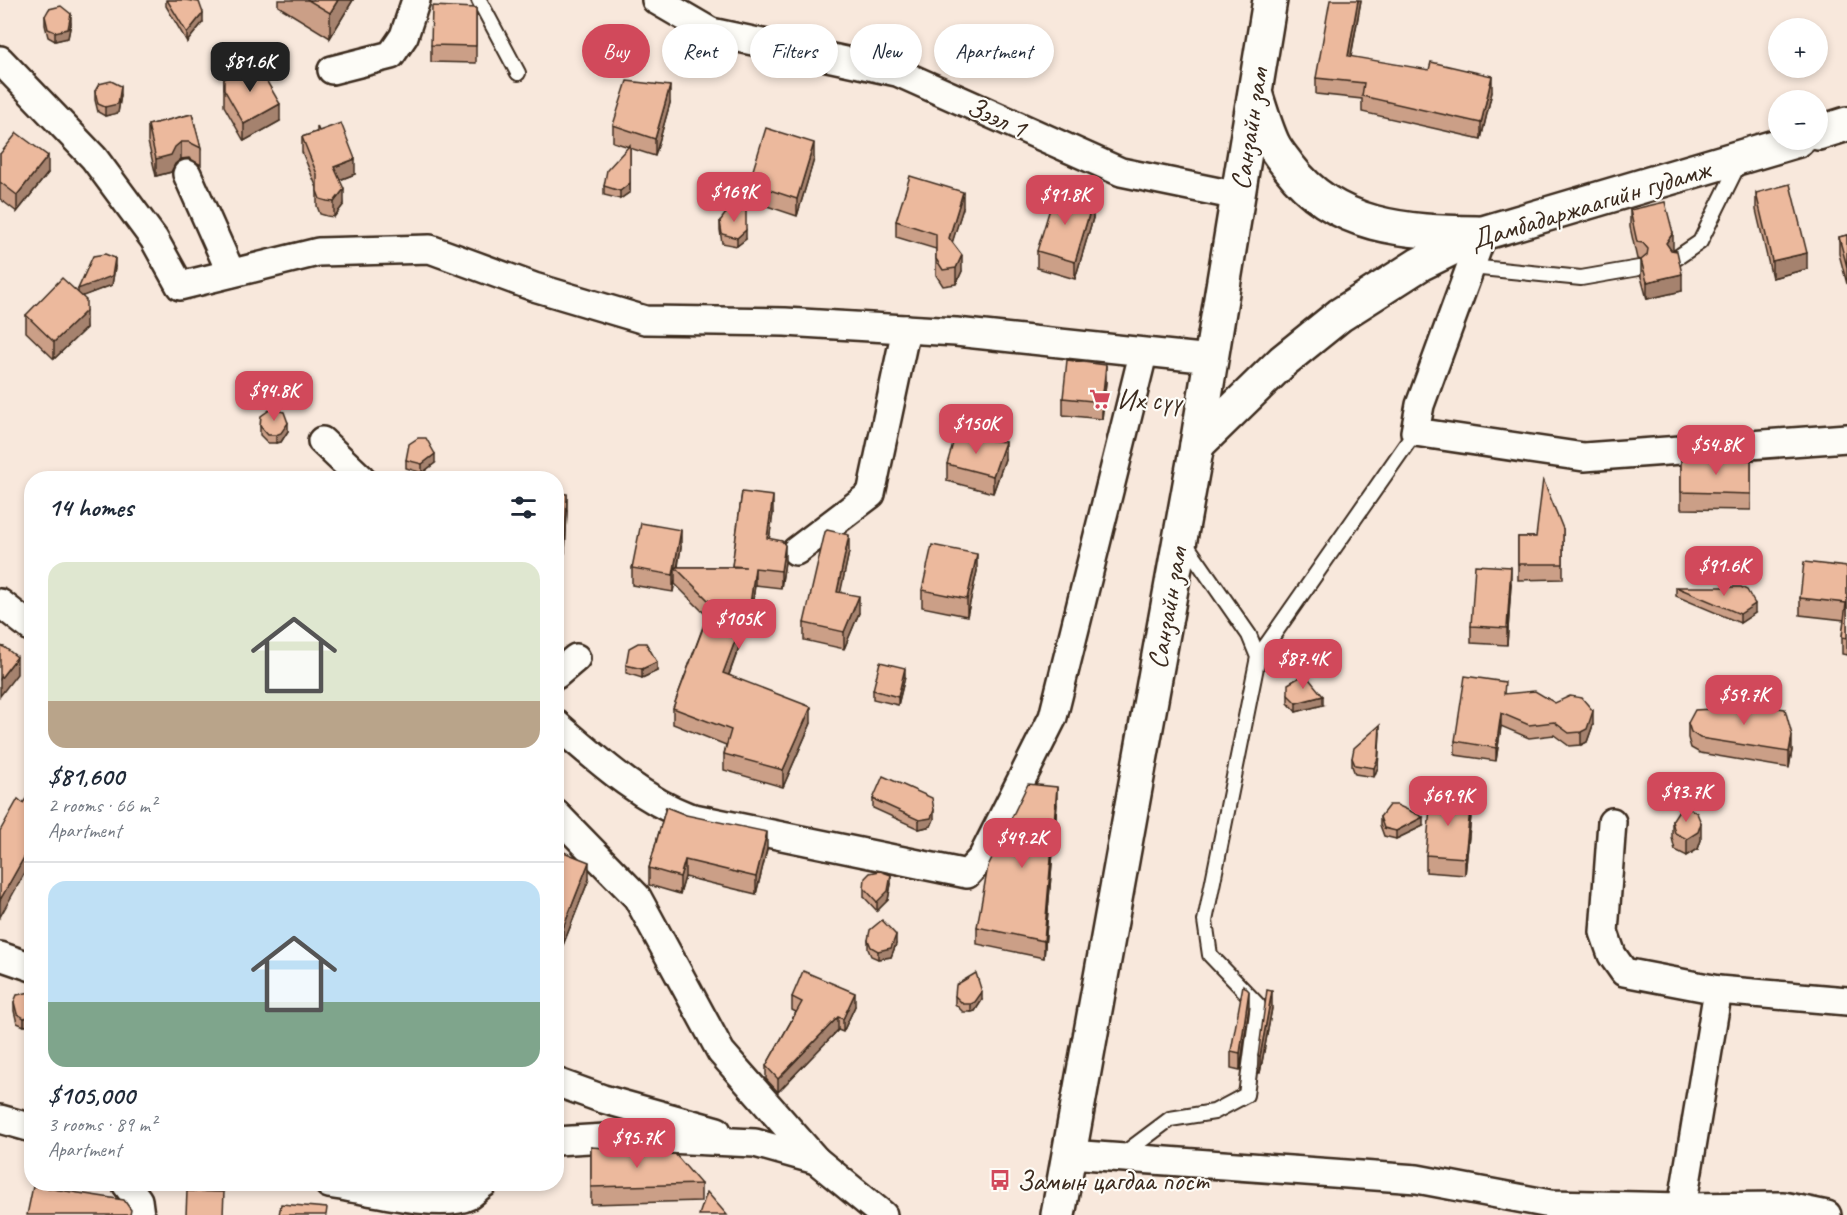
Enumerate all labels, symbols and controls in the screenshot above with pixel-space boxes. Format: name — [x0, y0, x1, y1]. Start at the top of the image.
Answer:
map controls — [1768, 18, 1828, 150]
button: + — [1768, 18, 1828, 78]
chip: Buy — [582, 24, 650, 78]
chip: Rent — [662, 24, 738, 78]
chip: Filters — [750, 24, 838, 78]
chip: New — [850, 24, 922, 78]
chip: Apartment — [934, 24, 1054, 78]
pin: $81.6K — [201, 42, 299, 93]
text: $81.6K — [225, 49, 275, 74]
street label: Санзайн зам — [1222, 63, 1276, 192]
street label: Зээл 1 — [962, 88, 1034, 146]
button: − — [1768, 90, 1828, 150]
street label: Дамбадаржаагийн гудамж — [1466, 150, 1717, 257]
pin: $169K — [692, 172, 776, 223]
pin: $91.8K — [1016, 175, 1114, 226]
text: $169K — [711, 179, 757, 204]
text: $91.8K — [1040, 182, 1090, 207]
pin: $94.8K — [225, 371, 323, 422]
text: $94.8K — [249, 378, 299, 403]
place label: Их сүү — [1117, 382, 1184, 417]
supermarket icon: Их сүү — [1088, 387, 1112, 411]
pin: $150K — [934, 404, 1018, 455]
text: $150K — [953, 411, 999, 436]
pin: $54.8K — [1667, 425, 1765, 476]
text: $54.8K — [1691, 432, 1741, 457]
text: 14 homes — [48, 491, 133, 524]
icon: filters — [507, 491, 540, 524]
street label: Санзайн зам — [1139, 542, 1195, 671]
pin: $91.6K — [1675, 546, 1773, 597]
text: $91.6K — [1699, 553, 1749, 578]
pin: $105K — [697, 599, 781, 650]
icon: home — [240, 601, 348, 709]
text: $105K — [716, 606, 762, 631]
pin: $87.4K — [1254, 639, 1352, 690]
text: $87.4K — [1278, 646, 1328, 671]
pin: $59.7K — [1695, 675, 1793, 726]
text: $59.7K — [1719, 682, 1769, 707]
text: $81,600 — [48, 760, 124, 793]
pin: $93.7K — [1637, 772, 1735, 823]
pin: $69.9K — [1399, 776, 1497, 827]
text: $93.7K — [1661, 779, 1711, 804]
text: $69.9K — [1423, 783, 1473, 808]
text: 2 rooms · 66 m² — [48, 793, 156, 818]
text: Apartment — [48, 818, 121, 843]
pin: $49.2K — [973, 818, 1071, 869]
text: $49.2K — [997, 825, 1047, 850]
icon: home — [240, 920, 348, 1028]
text: $105,000 — [48, 1079, 135, 1112]
text: 3 rooms · 89 m² — [48, 1112, 156, 1137]
pin: $95.7K — [588, 1118, 686, 1169]
text: $95.7K — [612, 1125, 662, 1150]
text: Apartment — [48, 1137, 121, 1162]
place label: Замын цагдаа пост — [1017, 1163, 1210, 1198]
bus stop icon: Замын цагдаа пост — [988, 1168, 1012, 1192]

